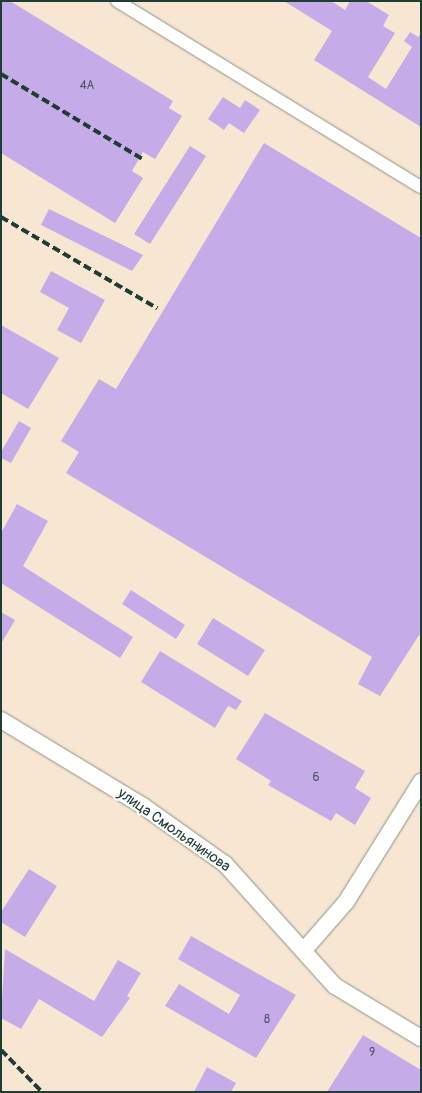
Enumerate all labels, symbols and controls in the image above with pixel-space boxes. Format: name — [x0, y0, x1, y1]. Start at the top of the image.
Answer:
house number: 4А — [80, 79, 94, 93]
house number: 6 — [313, 771, 319, 785]
street label: улица Смольянинова — [114, 784, 234, 876]
house number: 8 — [264, 1013, 270, 1027]
house number: 9 — [369, 1046, 375, 1060]

